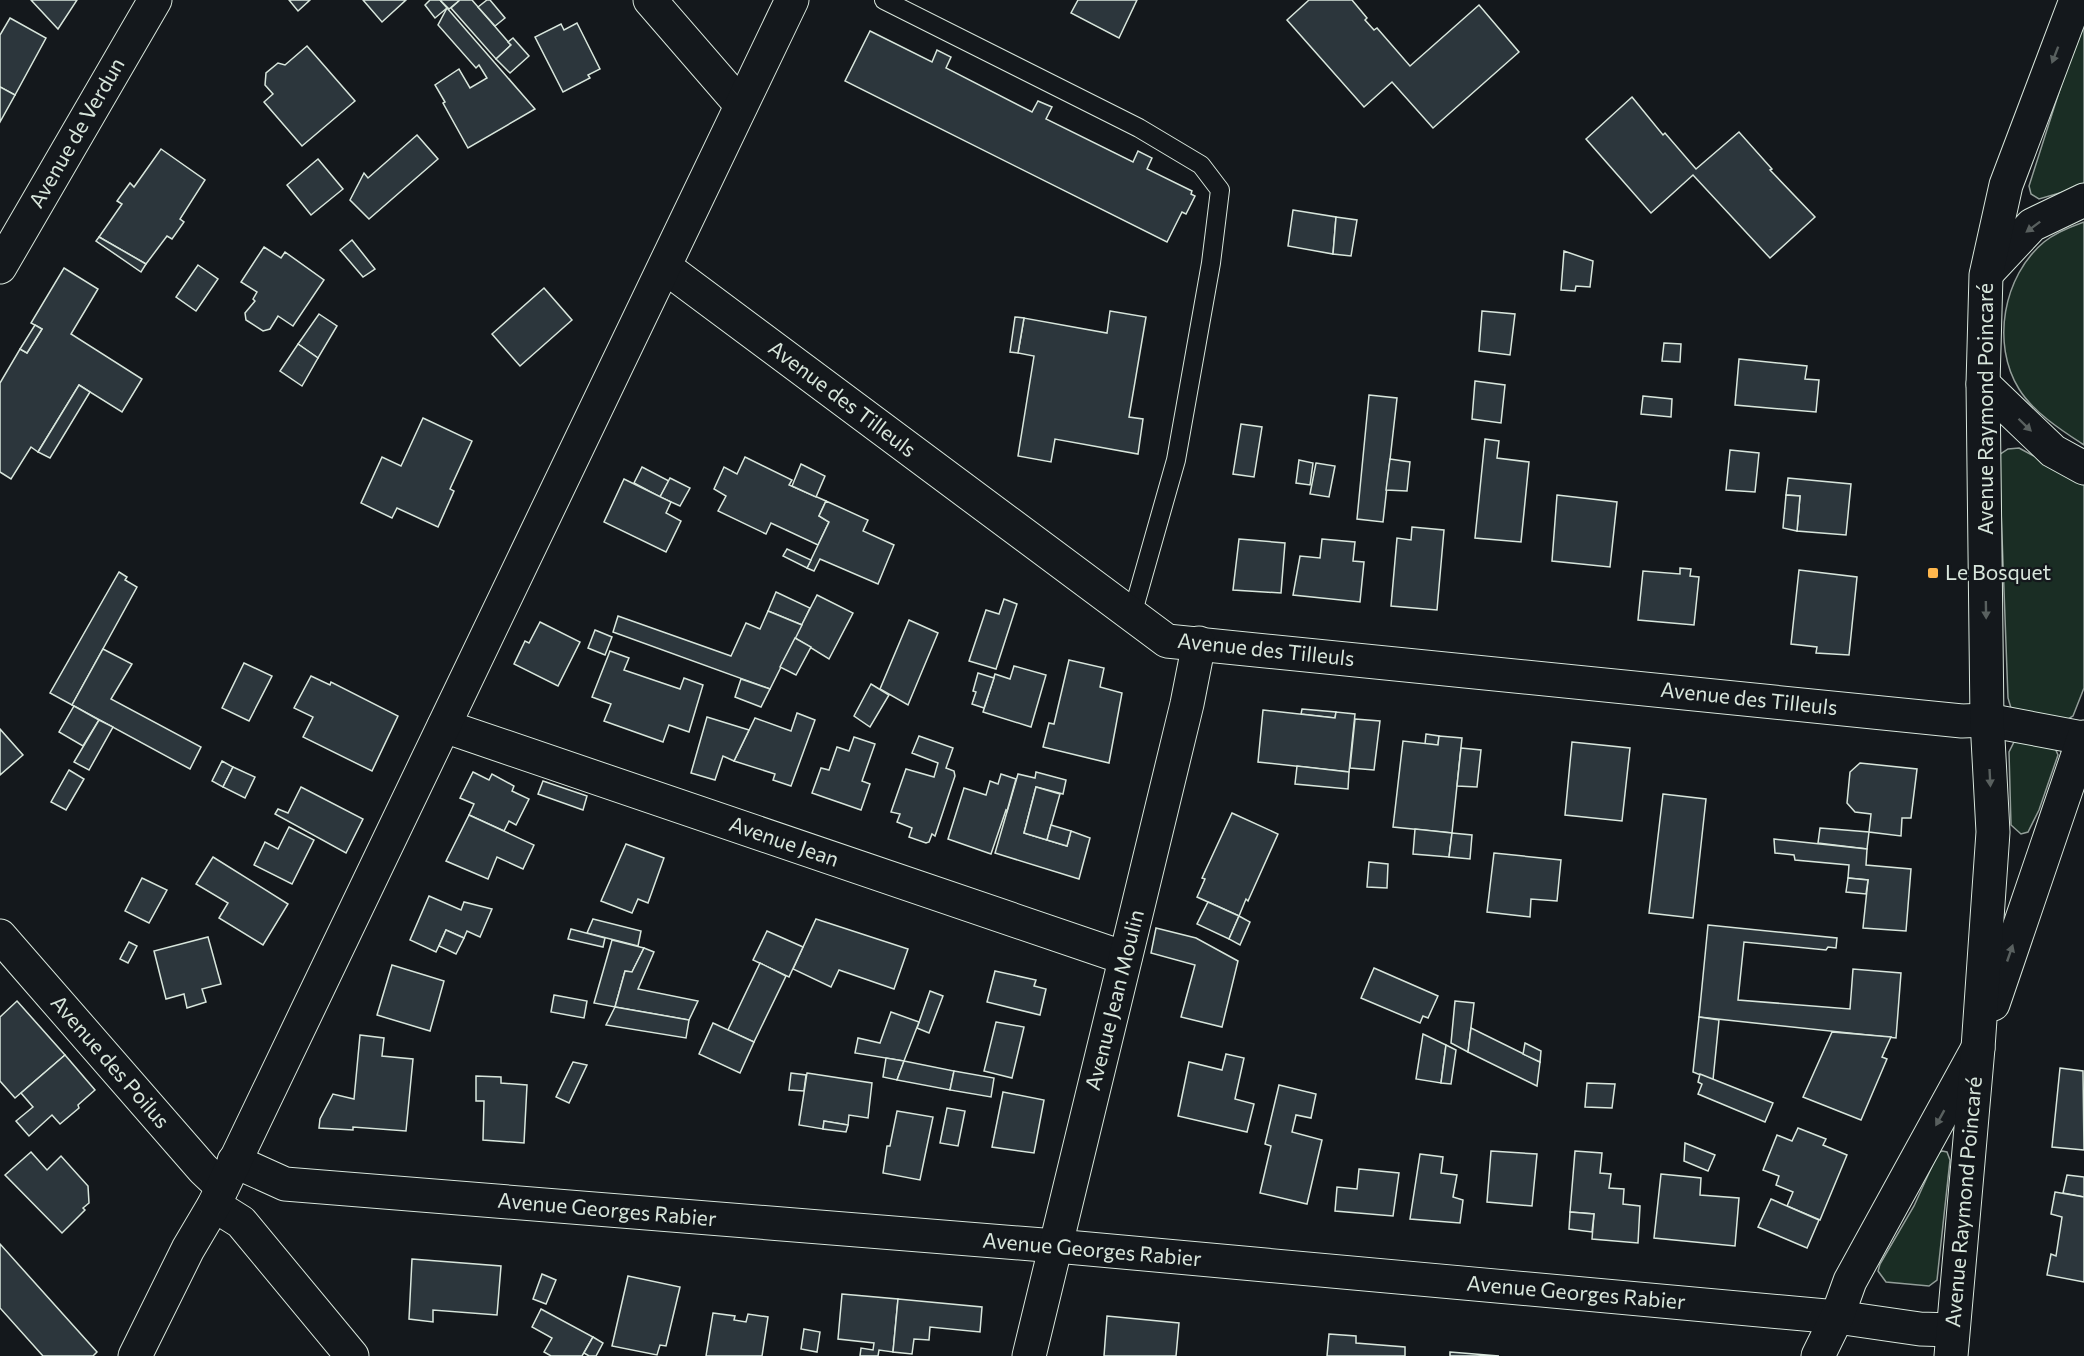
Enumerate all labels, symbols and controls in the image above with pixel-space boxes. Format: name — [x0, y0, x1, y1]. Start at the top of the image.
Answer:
one-way arrow — [2050, 46, 2060, 64]
street label: Avenue de Verdun — [23, 53, 129, 212]
one-way arrow — [2025, 221, 2041, 233]
street label: Avenue Raymond Poincaré — [1972, 283, 1997, 535]
street label: Avenue des Tilleuls — [764, 334, 922, 461]
one-way arrow — [2018, 417, 2032, 431]
place label: Le Bosquet — [1945, 559, 2051, 584]
marker: Le Bosquet — [1926, 566, 1940, 580]
one-way arrow — [1981, 601, 1991, 620]
street label: Avenue des Tilleuls — [1176, 627, 1356, 670]
street label: Avenue des Tilleuls — [1659, 676, 1839, 719]
one-way arrow — [1986, 769, 1995, 788]
street label: Avenue Jean — [726, 810, 843, 871]
street label: Avenue Jean Moulin — [1079, 907, 1148, 1093]
one-way arrow — [2006, 944, 2016, 962]
street label: Avenue des Poilus — [47, 989, 176, 1133]
street label: Avenue Raymond Poincaré — [1939, 1075, 1986, 1328]
one-way arrow — [1934, 1110, 1945, 1126]
street label: Avenue Georges Rabier — [497, 1186, 718, 1231]
street label: Avenue Georges Rabier — [982, 1226, 1203, 1271]
street label: Avenue Georges Rabier — [1466, 1269, 1687, 1314]

